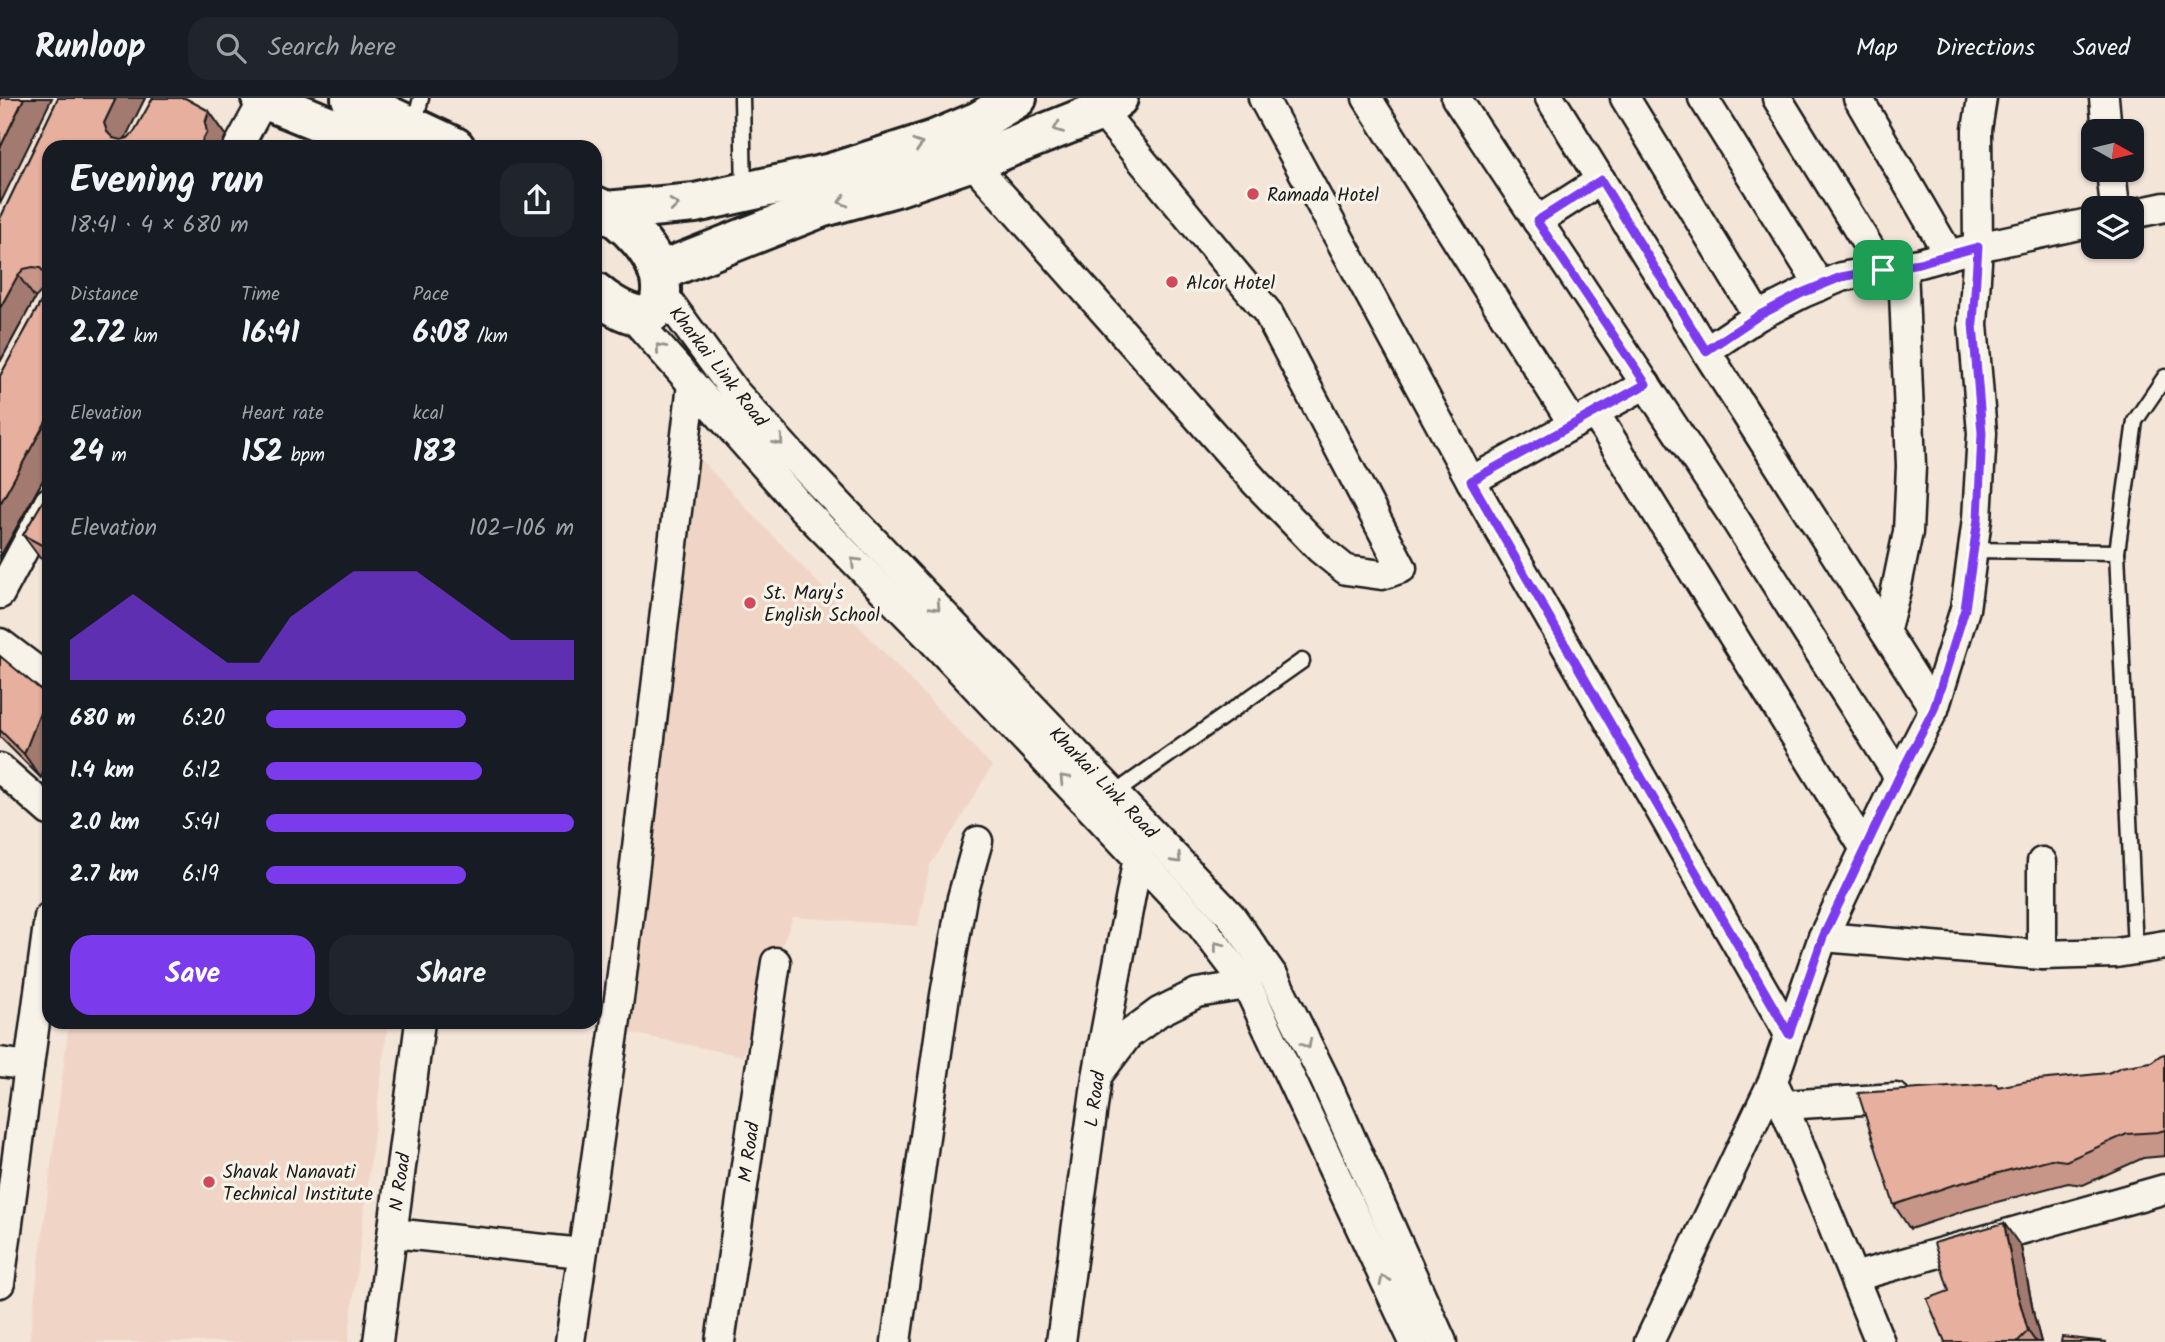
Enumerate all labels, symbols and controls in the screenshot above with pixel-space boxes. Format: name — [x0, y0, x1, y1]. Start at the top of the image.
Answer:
search box — [188, 17, 678, 80]
text: Runloop — [35, 22, 146, 75]
text: Search here — [268, 27, 396, 69]
icon: search — [212, 29, 250, 67]
text: Map — [1856, 29, 1898, 68]
text: Directions — [1936, 29, 2035, 68]
text: Saved — [2073, 29, 2130, 68]
north arrow — [2081, 119, 2144, 182]
map controls — [2081, 119, 2144, 259]
one-way arrow — [1053, 120, 1065, 134]
one-way arrow — [912, 139, 924, 153]
text: Evening run — [70, 152, 264, 212]
button: share — [500, 163, 574, 237]
place label: Ramada Hotel — [1267, 181, 1379, 211]
marker: Ramada Hotel — [1245, 186, 1261, 202]
one-way arrow — [837, 193, 849, 207]
button: layers — [2081, 196, 2144, 259]
one-way arrow — [668, 198, 680, 213]
text: 18:41 · 4 × 680 m — [70, 208, 249, 244]
pin — [1853, 240, 1913, 300]
icon: arrive — [1864, 251, 1902, 289]
place label: Alcor Hotel — [1186, 269, 1275, 299]
marker: Alcor Hotel — [1164, 274, 1180, 290]
text: Distance — [70, 280, 138, 310]
text: Time — [241, 280, 280, 310]
text: Pace — [413, 280, 449, 310]
street label: Kharkai Link Road — [661, 300, 775, 434]
text: 2.72 — [70, 310, 126, 358]
text: 16:41 — [241, 310, 299, 358]
text: 6:08 — [413, 310, 469, 358]
text: km — [126, 322, 158, 352]
text: /km — [469, 322, 508, 352]
one-way arrow — [656, 343, 668, 356]
text: Elevation — [70, 399, 142, 429]
text: Heart rate — [241, 399, 324, 429]
text: kcal — [413, 399, 444, 429]
text: 24 — [70, 429, 104, 477]
text: 152 — [241, 429, 283, 477]
text: 183 — [413, 429, 456, 477]
one-way arrow — [771, 433, 783, 446]
text: m — [104, 441, 127, 471]
text: bpm — [283, 441, 325, 471]
text: Elevation — [70, 511, 157, 547]
text: 102–106 m — [469, 511, 574, 547]
one-way arrow — [850, 557, 863, 570]
place label: St. Mary's English School — [764, 579, 880, 631]
marker: St. Mary's English School — [742, 595, 758, 611]
one-way arrow — [927, 598, 940, 611]
text: 680 m — [70, 701, 136, 737]
text: 6:20 — [182, 701, 225, 737]
street label: Kharkai Link Road — [1041, 720, 1164, 847]
text: 1.4 km — [70, 753, 134, 789]
text: 6:12 — [182, 753, 221, 789]
one-way arrow — [1059, 774, 1072, 787]
text: 2.0 km — [70, 805, 140, 841]
text: 5:41 — [182, 805, 220, 841]
one-way arrow — [1169, 851, 1182, 864]
text: 2.7 km — [70, 857, 139, 893]
text: 6:19 — [182, 857, 219, 893]
button: Save — [70, 935, 315, 1015]
button: Share — [329, 935, 574, 1015]
one-way arrow — [1214, 941, 1226, 954]
one-way arrow — [1298, 1037, 1312, 1049]
street label: L Road — [1077, 1069, 1115, 1129]
street label: M Road — [731, 1120, 769, 1184]
street label: N Road — [382, 1151, 420, 1213]
place label: Shavak Nanavati Technical Institute — [223, 1158, 373, 1210]
marker: Shavak Nanavati Technical Institute — [201, 1174, 217, 1190]
one-way arrow — [1379, 1275, 1393, 1287]

